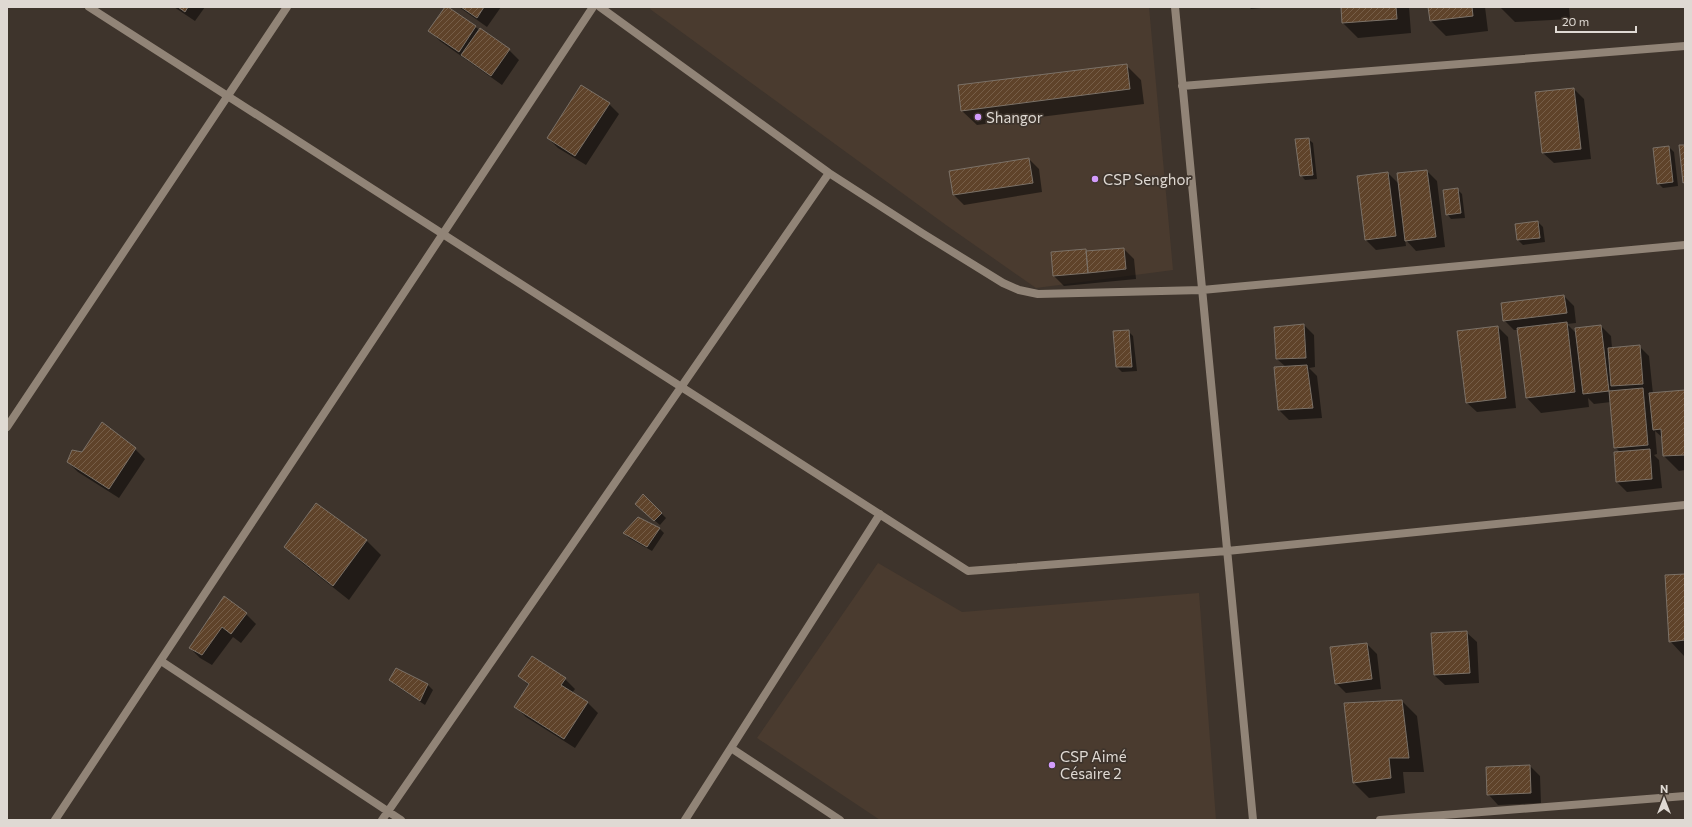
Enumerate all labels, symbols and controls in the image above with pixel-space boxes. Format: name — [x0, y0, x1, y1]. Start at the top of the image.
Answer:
scale bar — [1556, 8, 1636, 34]
text: 20 m — [1562, 14, 1589, 28]
place label: Shangor — [986, 108, 1043, 126]
marker: Shangor — [973, 112, 983, 122]
place label: CSP Senghor — [1103, 170, 1191, 188]
marker: CSP Senghor — [1090, 174, 1100, 184]
place label: CSP Aimé Césaire 2 — [1060, 747, 1127, 782]
marker: CSP Aimé Césaire 2 — [1047, 760, 1057, 770]
north arrow — [1644, 779, 1684, 819]
text: N — [1660, 782, 1668, 795]

